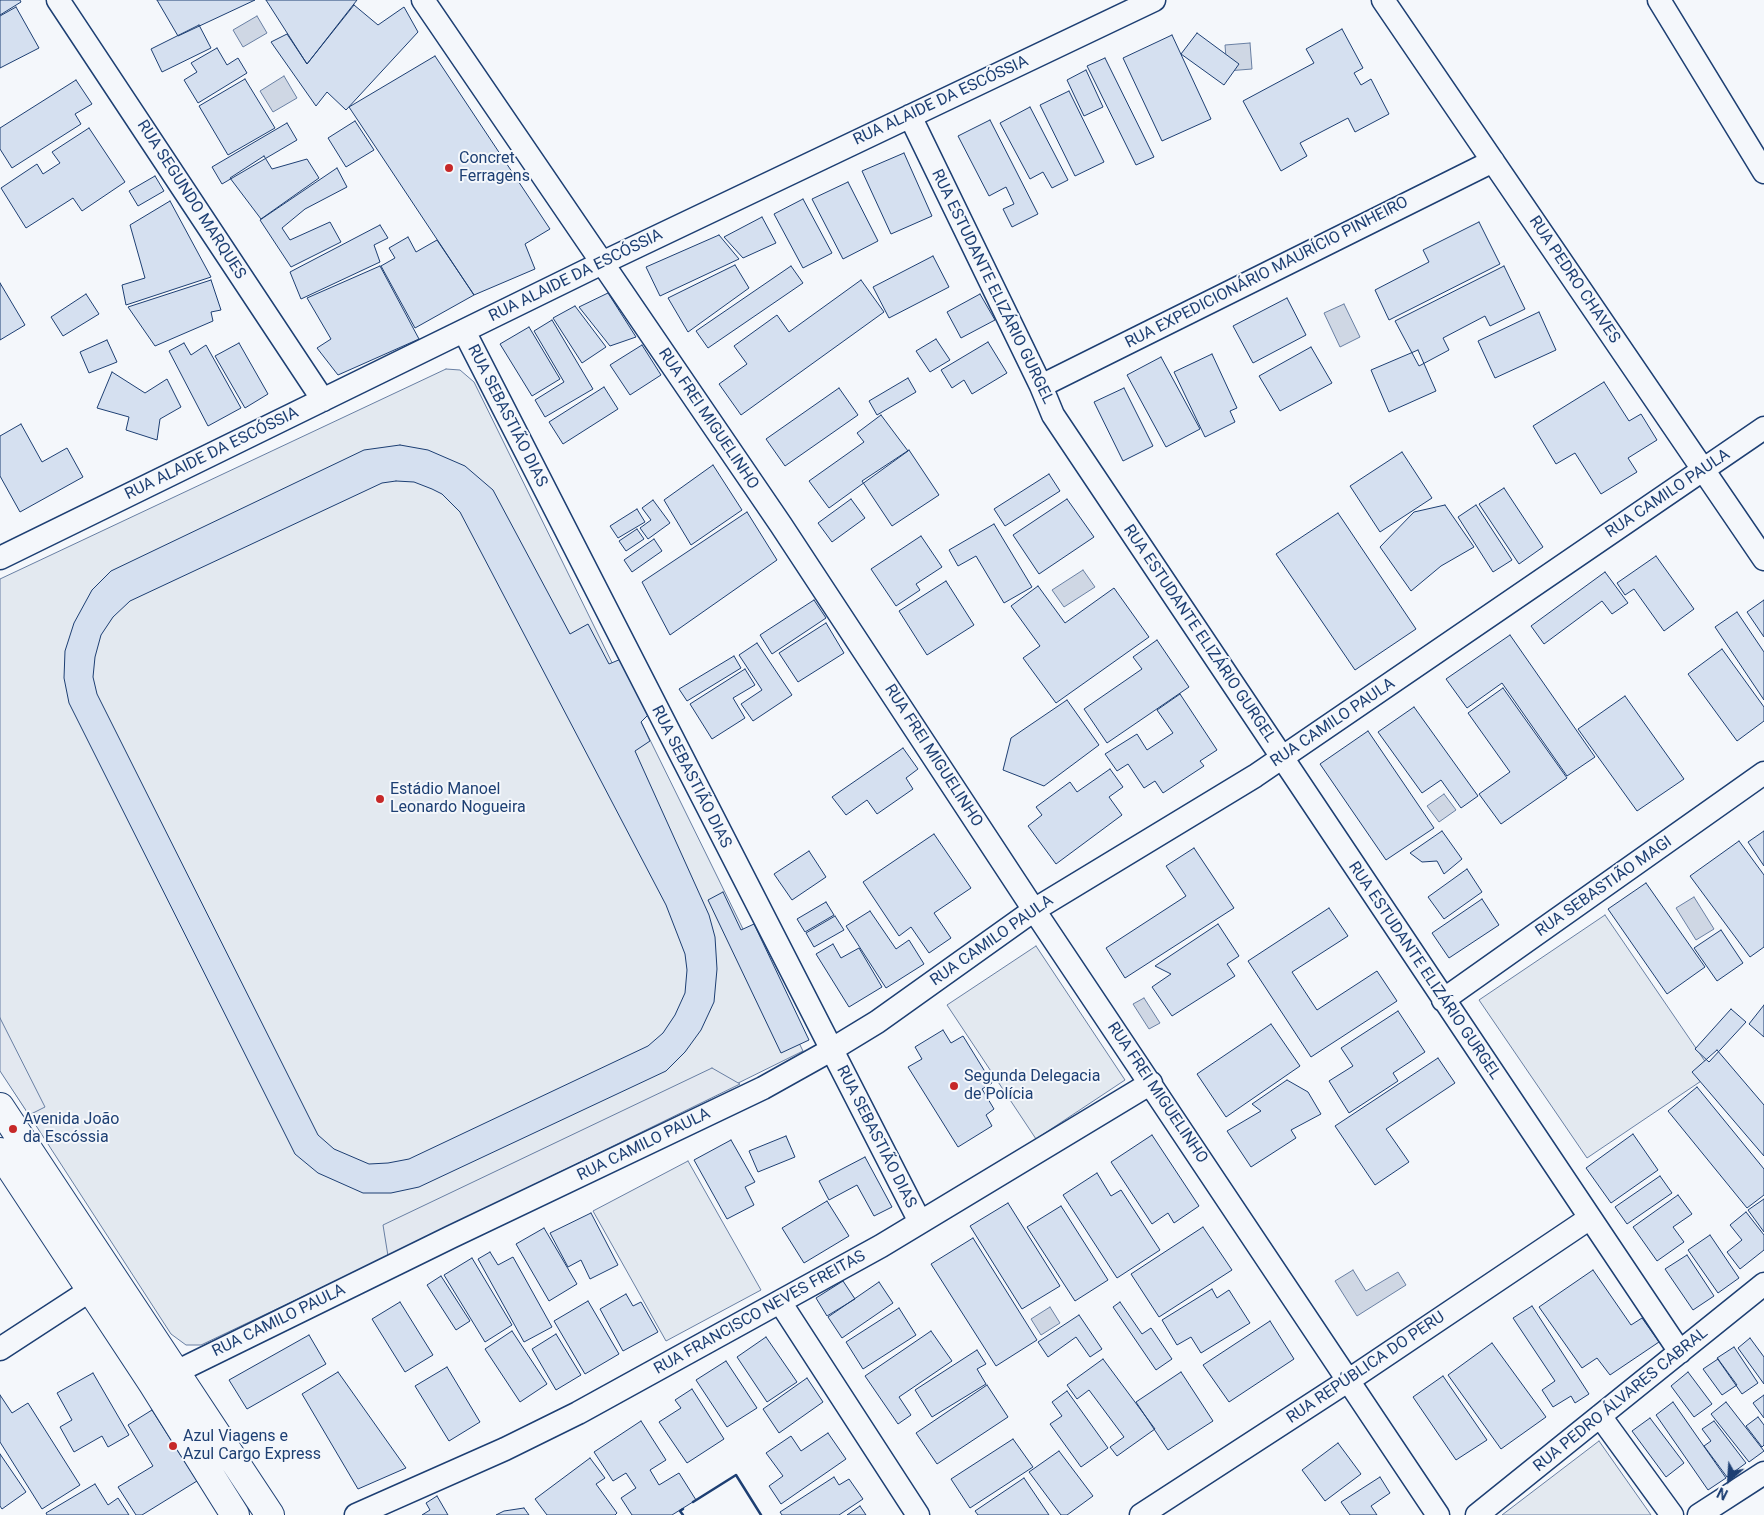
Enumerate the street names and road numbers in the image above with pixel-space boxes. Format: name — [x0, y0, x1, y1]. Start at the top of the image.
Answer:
street label: RUA ALAIDE DA ESCÓSSIA — [851, 52, 1031, 150]
street label: RUA SEGUNDO MARQUES — [132, 117, 250, 283]
street label: RUA ESTUDANTE ELIZÁRIO GURGEL — [927, 167, 1057, 407]
street label: RUA EXPEDICIONÁRIO MAURÍCIO PINHEIRO — [1122, 193, 1412, 353]
street label: RUA PEDRO CHAVES — [1524, 213, 1624, 347]
street label: RUA ALAIDE DA ESCÓSSIA — [486, 226, 666, 326]
street label: RUA SEBASTIÃO DIAS — [463, 342, 551, 490]
street label: RUA FREI MIGUELINHO — [654, 345, 762, 493]
street label: RUA ALAIDE DA ESCÓSSIA — [122, 404, 302, 504]
street label: RUA CAMILO PAULA — [1602, 445, 1734, 543]
street label: RUA ESTUDANTE ELIZÁRIO GURGEL — [1119, 521, 1279, 747]
street label: RUA CAMILO PAULA — [1267, 674, 1399, 772]
street label: RUA FREI MIGUELINHO — [880, 681, 986, 831]
street label: RUA SEBASTIÃO DIAS — [647, 703, 735, 851]
street label: RUA SEBASTIÃO MAGI — [1532, 833, 1676, 941]
street label: RUA ESTUDANTE ELIZÁRIO GURGEL — [1344, 858, 1504, 1084]
street label: RUA CAMILO PAULA — [927, 891, 1057, 991]
street label: RUA FREI MIGUELINHO — [1103, 1019, 1211, 1167]
street label: RUA SEBASTIÃO DIAS — [832, 1063, 920, 1211]
street label: RUA CAMILO PAULA — [574, 1104, 714, 1186]
street label: RUA FRANCISCO NEVES FREITAS — [651, 1247, 869, 1379]
street label: RUA CAMILO PAULA — [209, 1280, 349, 1362]
street label: RUA REPÚBLICA DO PERU — [1283, 1308, 1449, 1428]
street label: RUA PEDRO ÁLVARES CABRAL — [1530, 1324, 1712, 1476]

